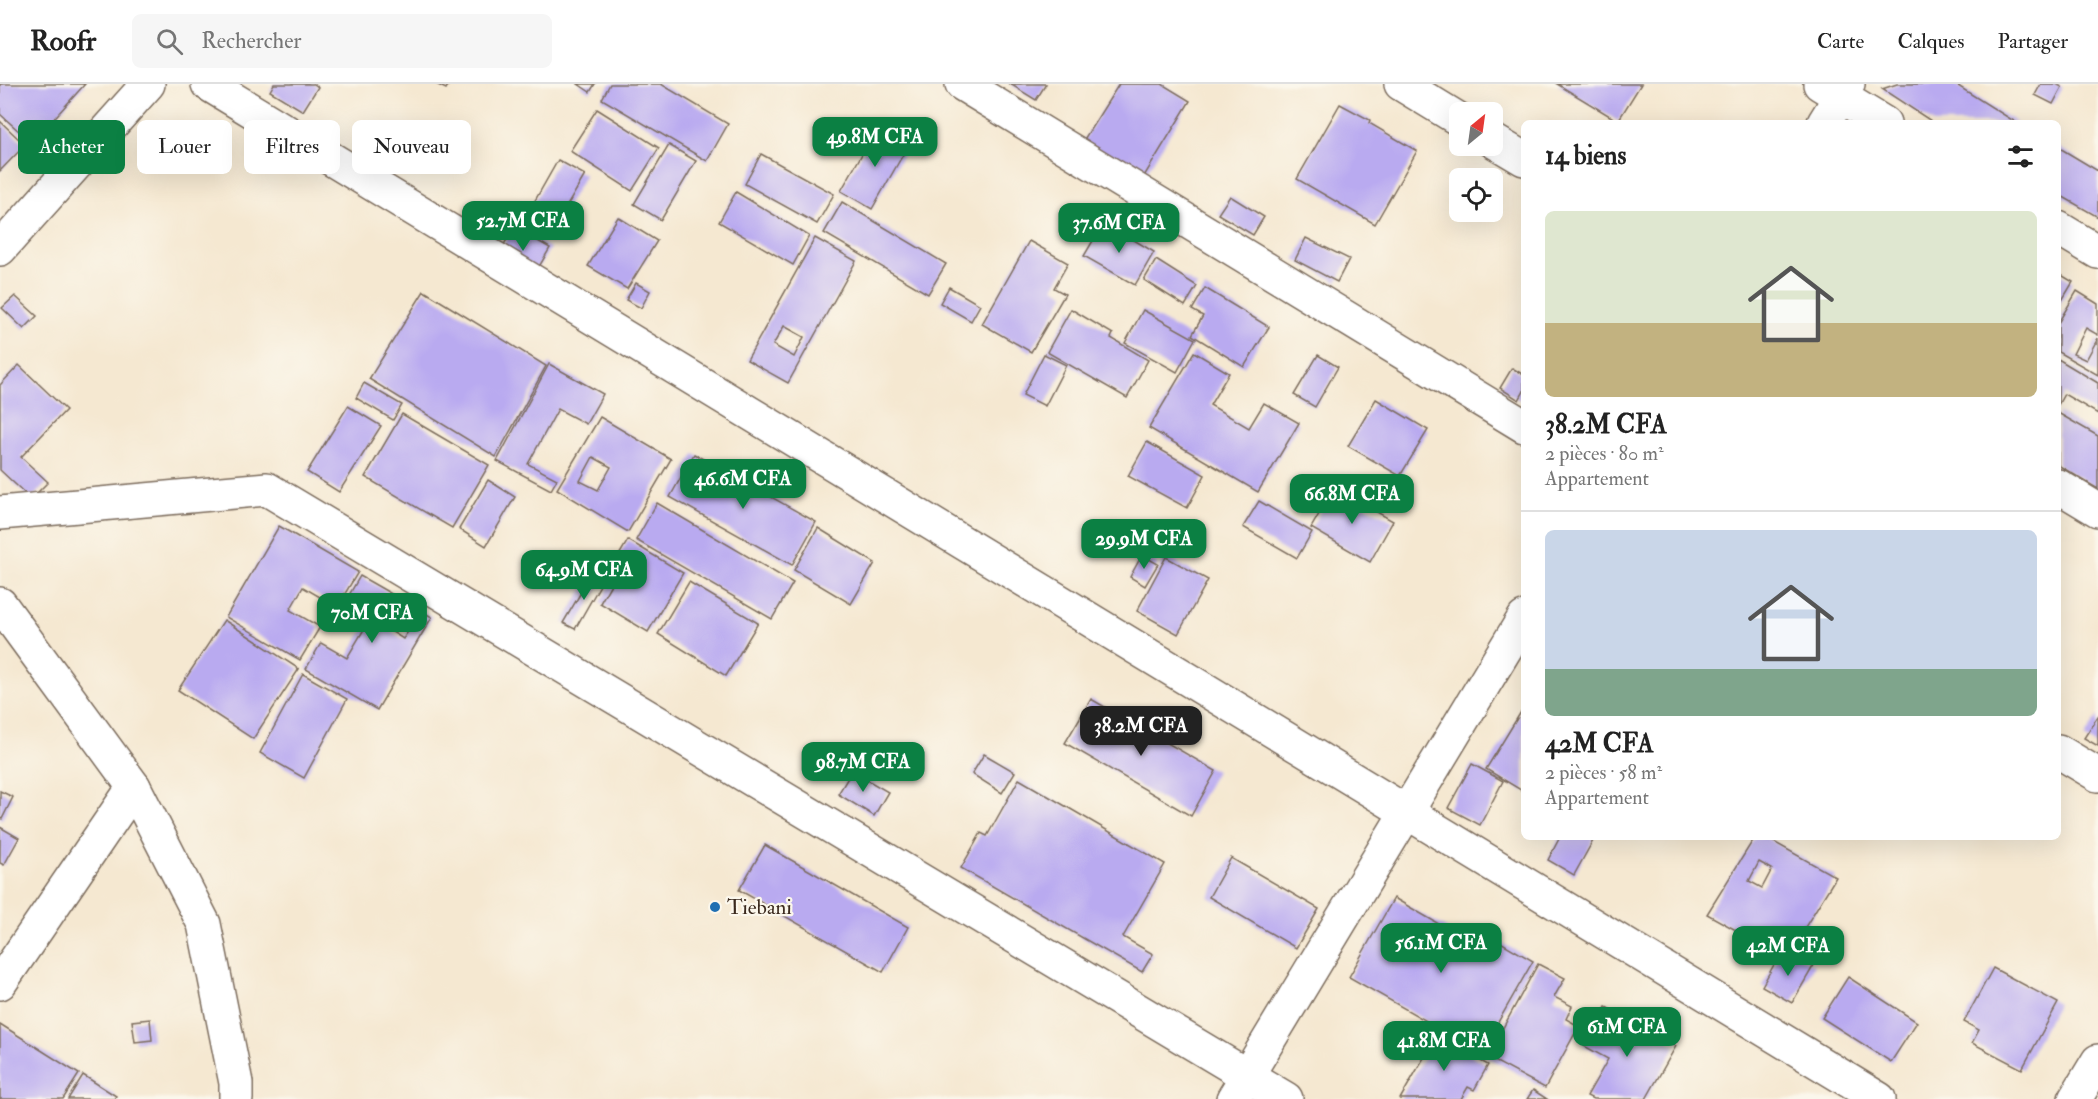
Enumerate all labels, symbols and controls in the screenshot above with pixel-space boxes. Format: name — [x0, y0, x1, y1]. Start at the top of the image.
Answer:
search box — [132, 14, 552, 68]
text: Roofr — [30, 24, 96, 59]
icon: search — [153, 25, 186, 58]
text: Rechercher — [201, 27, 302, 55]
text: Carte — [1817, 28, 1864, 55]
text: Calques — [1897, 28, 1964, 55]
text: Partager — [1997, 28, 2068, 55]
north arrow — [1449, 102, 1503, 156]
map controls — [1449, 102, 1503, 222]
pin: 49.8M CFA — [806, 117, 944, 168]
chip: Acheter — [18, 120, 125, 174]
chip: Louer — [137, 120, 232, 174]
chip: Filtres — [244, 120, 340, 174]
chip: Nouveau — [352, 120, 471, 174]
text: 49.8M CFA — [826, 124, 924, 149]
text: 14 biens — [1545, 140, 1626, 172]
icon: filters — [2004, 140, 2037, 173]
button: locate — [1449, 168, 1503, 222]
pin: 52.7M CFA — [454, 201, 592, 252]
pin: 37.6M CFA — [1050, 203, 1188, 254]
text: 52.7M CFA — [476, 208, 570, 233]
text: 37.6M CFA — [1072, 210, 1166, 235]
icon: home — [1737, 250, 1845, 358]
text: 38.2M CFA — [1545, 409, 1667, 441]
text: 2 pièces · 80 m² — [1545, 441, 1664, 466]
pin: 46.6M CFA — [674, 459, 812, 510]
text: 46.6M CFA — [694, 466, 792, 491]
text: Appartement — [1545, 466, 1649, 491]
pin: 66.8M CFA — [1283, 474, 1421, 525]
text: 66.8M CFA — [1304, 481, 1400, 506]
pin: 29.9M CFA — [1075, 519, 1213, 570]
text: 29.9M CFA — [1095, 526, 1193, 551]
pin: 64.9M CFA — [515, 550, 653, 601]
text: 64.9M CFA — [535, 557, 633, 582]
icon: home — [1737, 569, 1845, 677]
pin: 70M CFA — [317, 593, 427, 644]
text: 70M CFA — [331, 600, 413, 625]
pin: 38.2M CFA — [1072, 706, 1210, 757]
text: 38.2M CFA — [1094, 713, 1188, 738]
text: 42M CFA — [1545, 728, 1654, 760]
pin: 98.7M CFA — [794, 742, 932, 793]
text: 98.7M CFA — [816, 749, 910, 774]
text: 2 pièces · 58 m² — [1545, 760, 1662, 785]
text: Appartement — [1545, 785, 1649, 810]
place label: Tiebani — [727, 894, 792, 921]
marker: Tiebani — [708, 900, 722, 914]
pin: 56.1M CFA — [1372, 923, 1510, 974]
pin: 42M CFA — [1733, 926, 1843, 977]
text: 56.1M CFA — [1395, 930, 1487, 955]
text: 42M CFA — [1746, 933, 1830, 958]
pin: 61M CFA — [1572, 1007, 1682, 1058]
text: 61M CFA — [1587, 1014, 1667, 1039]
pin: 41.8M CFA — [1375, 1021, 1513, 1072]
text: 41.8M CFA — [1397, 1028, 1491, 1053]

